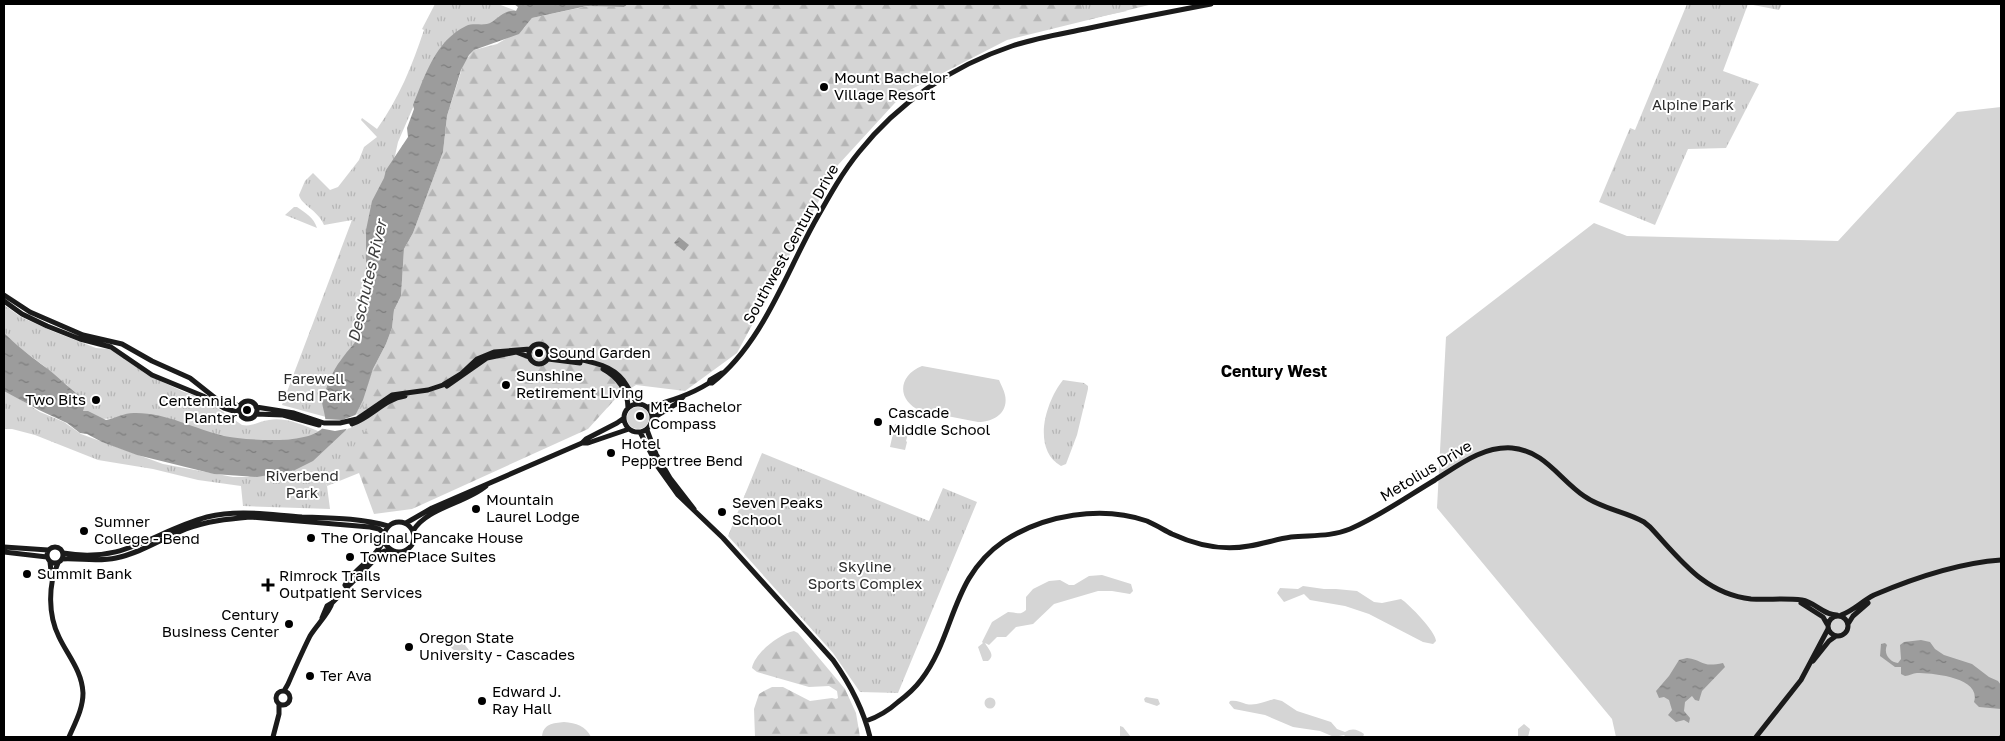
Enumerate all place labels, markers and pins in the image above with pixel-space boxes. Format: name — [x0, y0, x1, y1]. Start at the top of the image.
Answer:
place label: Mount Bachelor Village Resort — [834, 68, 948, 103]
marker: Mount Bachelor Village Resort — [818, 81, 830, 93]
place label: Sound Garden — [549, 343, 651, 361]
marker: Sound Garden — [533, 347, 545, 359]
place label: Sunshine Retirement Living — [516, 366, 643, 401]
marker: Sunshine Retirement Living — [500, 379, 512, 391]
place label: Two Bits — [25, 390, 86, 408]
place label: Centennial Planter — [159, 391, 237, 426]
marker: Two Bits — [90, 394, 102, 406]
place label: Mt. Bachelor Compass — [650, 397, 742, 432]
place label: Cascade Middle School — [888, 403, 990, 438]
marker: Centennial Planter — [241, 404, 253, 416]
marker: Mt. Bachelor Compass — [634, 410, 646, 422]
marker: Cascade Middle School — [872, 416, 884, 428]
place label: Hotel Peppertree Bend — [621, 434, 743, 469]
marker: Hotel Peppertree Bend — [605, 447, 617, 459]
place label: Mountain Laurel Lodge — [486, 490, 580, 525]
place label: Seven Peaks School — [732, 493, 823, 528]
marker: Mountain Laurel Lodge — [470, 503, 482, 515]
marker: Seven Peaks School — [716, 506, 728, 518]
place label: Sumner College - Bend — [94, 512, 200, 547]
marker: Sumner College - Bend — [78, 525, 90, 537]
place label: The Original Pancake House — [321, 528, 524, 546]
marker: The Original Pancake House — [305, 532, 317, 544]
place label: TownePlace Suites — [360, 547, 496, 565]
marker: TownePlace Suites — [344, 551, 356, 563]
place label: Summit Bank — [37, 564, 133, 582]
place label: Rimrock Trails Outpatient Services — [279, 566, 422, 601]
marker: Summit Bank — [21, 568, 33, 580]
marker: Rimrock Trails Outpatient Services — [261, 578, 275, 592]
place label: Century Business Center — [162, 605, 280, 640]
marker: Century Business Center — [283, 618, 295, 630]
place label: Oregon State University - Cascades — [419, 628, 575, 663]
marker: Oregon State University - Cascades — [403, 641, 415, 653]
place label: Ter Ava — [320, 666, 372, 684]
marker: Ter Ava — [304, 670, 316, 682]
place label: Edward J. Ray Hall — [492, 682, 562, 717]
marker: Edward J. Ray Hall — [476, 695, 488, 707]

